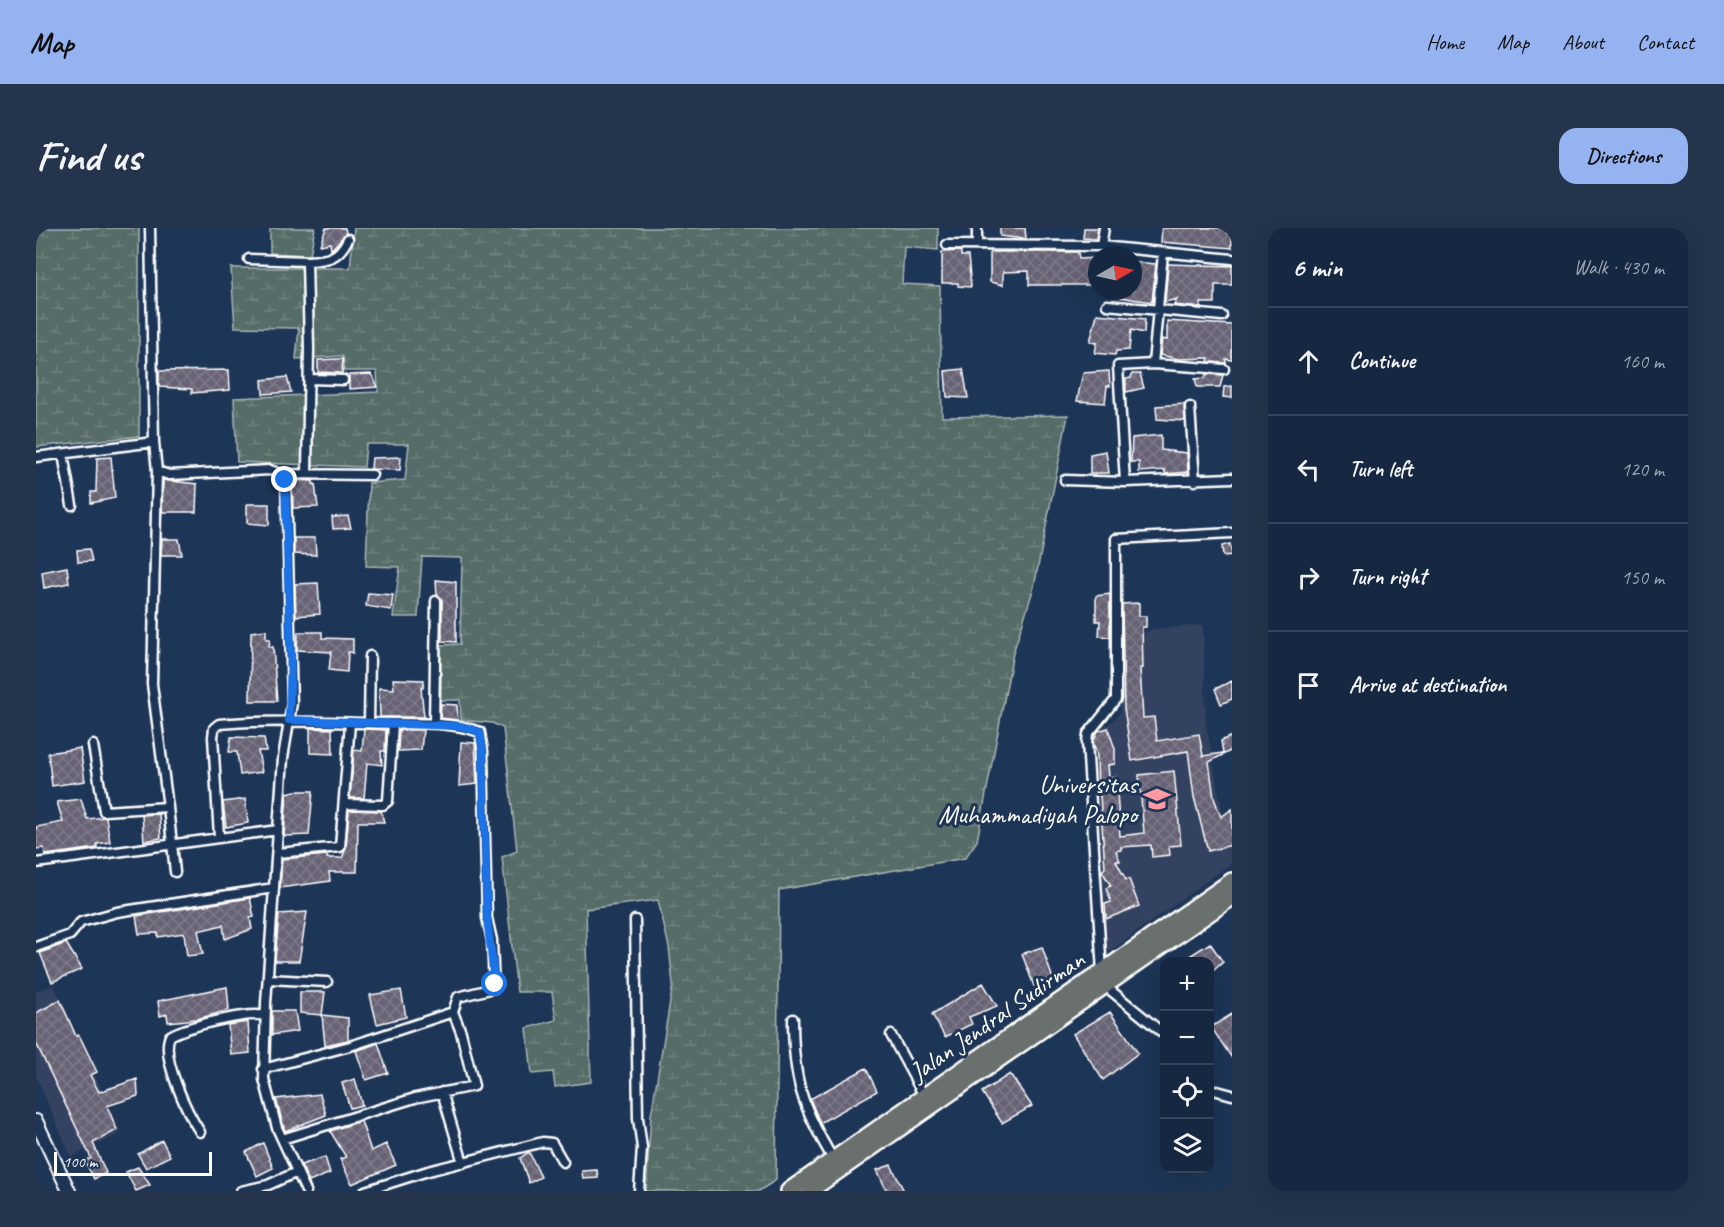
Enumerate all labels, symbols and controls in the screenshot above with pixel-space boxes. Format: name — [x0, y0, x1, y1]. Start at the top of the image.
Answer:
text: Map — [30, 25, 73, 60]
text: Home — [1426, 29, 1464, 55]
text: Map — [1497, 29, 1529, 55]
text: About — [1562, 29, 1604, 55]
text: Contact — [1637, 29, 1694, 55]
button: Directions — [1559, 128, 1688, 184]
text: Find us — [36, 130, 141, 183]
north arrow — [1088, 246, 1142, 300]
text: 6 min — [1292, 251, 1342, 284]
text: Walk · 430 m — [1574, 255, 1664, 280]
icon: ahead — [1292, 345, 1325, 378]
text: Continue — [1349, 347, 1415, 375]
text: 160 m — [1621, 349, 1664, 374]
icon: left — [1292, 453, 1325, 486]
text: Turn left — [1349, 455, 1413, 483]
text: 120 m — [1621, 457, 1664, 482]
route end — [271, 466, 297, 492]
icon: right — [1292, 561, 1325, 594]
text: Turn right — [1349, 563, 1426, 591]
text: 150 m — [1621, 565, 1664, 590]
icon: arrive — [1292, 669, 1325, 702]
text: Arrive at destination — [1349, 671, 1506, 699]
place label: Universitas Muhammadiyah Palopo — [939, 768, 1140, 831]
school or university icon: Universitas Muhammadiyah Palopo — [1142, 784, 1172, 814]
street label: Jalan Jendral Sudirman — [902, 943, 1092, 1090]
map controls — [1160, 957, 1214, 1173]
button: + — [1160, 957, 1214, 1011]
route start — [481, 970, 507, 996]
button: − — [1160, 1011, 1214, 1065]
button: locate — [1160, 1065, 1214, 1119]
button: layers — [1160, 1119, 1214, 1173]
scale bar — [54, 1149, 212, 1176]
text: 100 m — [63, 1152, 97, 1172]

